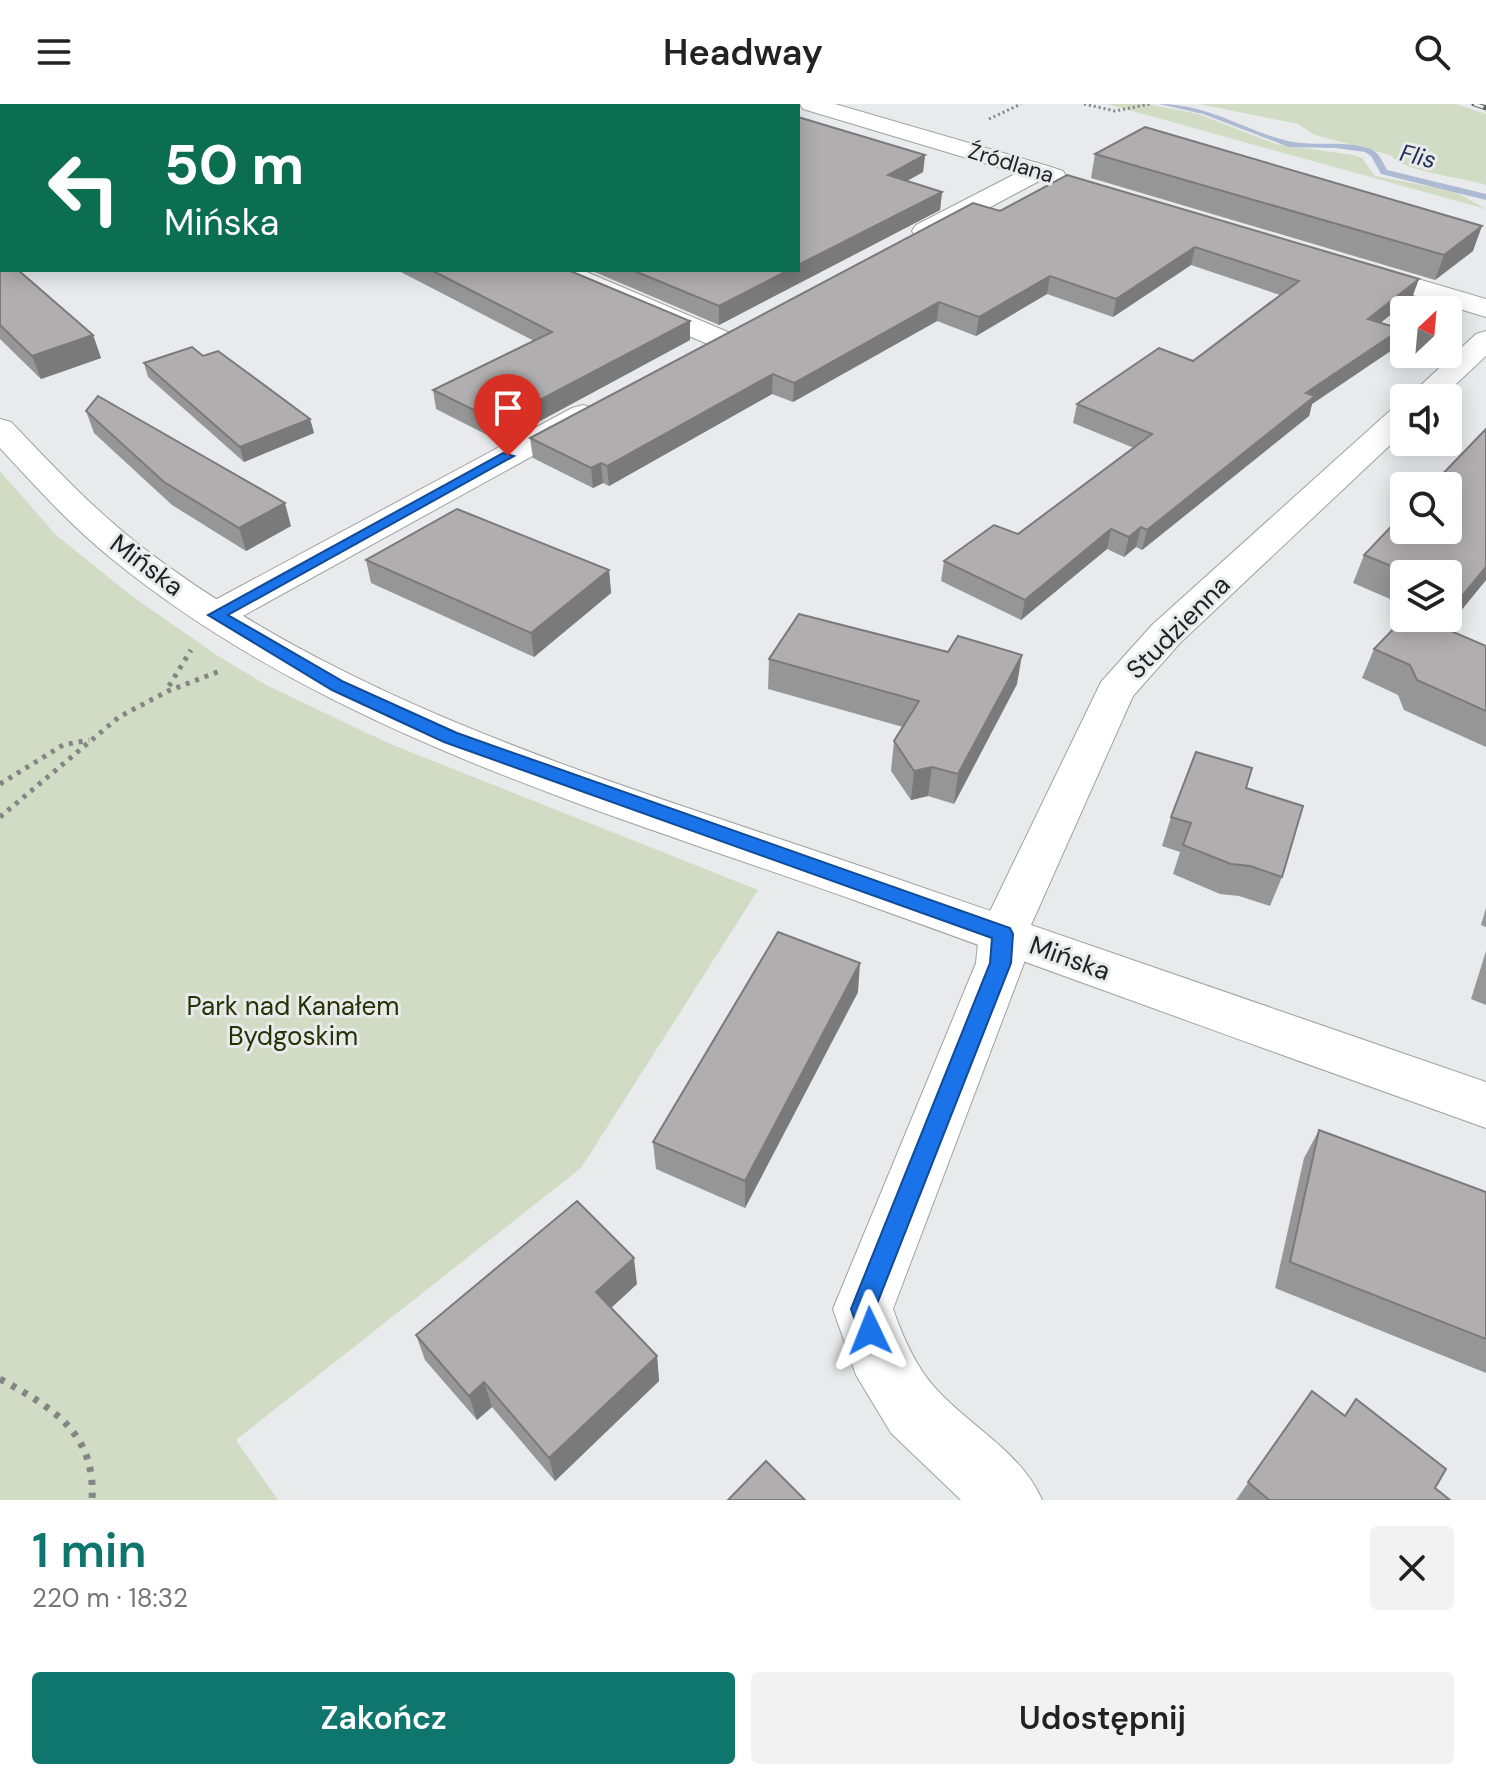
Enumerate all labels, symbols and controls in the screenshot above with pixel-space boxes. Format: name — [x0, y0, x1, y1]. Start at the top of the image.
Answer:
text: Headway — [663, 29, 823, 76]
icon: menu — [32, 30, 76, 74]
icon: search — [1410, 30, 1454, 74]
text: 50 m — [164, 128, 304, 201]
icon: left — [32, 136, 136, 240]
street label: Źródlana — [965, 136, 1057, 190]
water label: Flis — [1397, 137, 1439, 175]
text: Mińska — [164, 199, 279, 246]
north arrow — [1390, 296, 1462, 368]
map controls — [1390, 296, 1462, 632]
pin — [474, 374, 542, 456]
button: sound — [1390, 384, 1462, 456]
icon: arrive — [486, 386, 530, 430]
button: search — [1390, 472, 1462, 544]
street label: Mińska — [104, 526, 190, 604]
button: layers — [1390, 560, 1462, 632]
street label: Studzienna — [1119, 568, 1237, 686]
street label: Mińska — [1025, 928, 1115, 988]
park label: Park nad Kanałem Bydgoskim — [187, 989, 399, 1053]
position arrow — [828, 1289, 912, 1373]
text: 1 min — [32, 1519, 147, 1582]
button: close — [1370, 1526, 1454, 1610]
text: 220 m · 18:32 — [32, 1581, 188, 1615]
button: Zakończ — [32, 1672, 735, 1764]
button: Udostępnij — [751, 1672, 1454, 1764]

